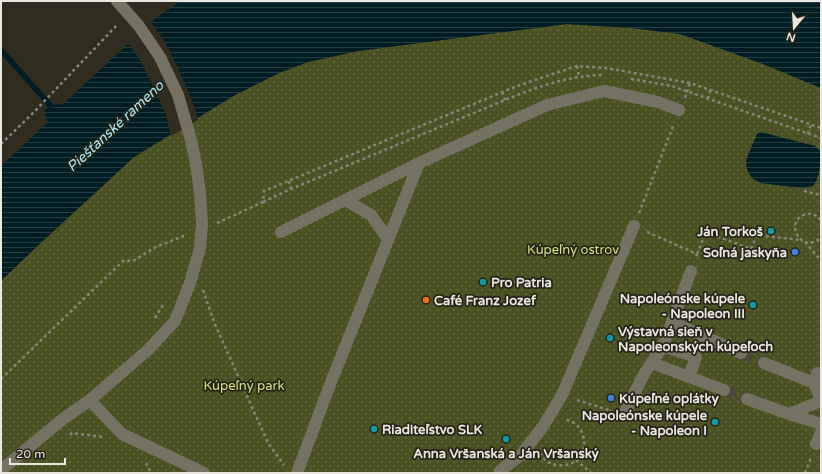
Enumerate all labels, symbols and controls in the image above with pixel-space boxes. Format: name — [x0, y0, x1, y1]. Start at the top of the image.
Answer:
north arrow — [774, 8, 814, 48]
text: N — [785, 29, 797, 45]
water label: Piešťanské rameno — [63, 76, 168, 176]
place label: Ján Torkoš — [696, 224, 763, 240]
marker: Ján Torkoš — [766, 226, 776, 236]
park label: Kúpeľný ostrov — [527, 242, 619, 258]
place label: Soľná jaskyňa — [703, 245, 787, 261]
marker: Soľná jaskyňa — [790, 247, 800, 257]
place label: Pro Patria — [491, 275, 552, 291]
marker: Pro Patria — [478, 277, 488, 287]
place label: Napoleónske kúpele - Napoleon III — [620, 291, 746, 322]
place label: Café Franz Jozef — [434, 293, 537, 309]
marker: Café Franz Jozef — [421, 295, 431, 305]
marker: Napoleónske kúpele - Napoleon III — [748, 300, 758, 310]
place label: Výstavná sieň v Napoleonských kúpeľoch — [618, 324, 773, 355]
marker: Výstavná sieň v Napoleonských kúpeľoch — [605, 333, 615, 343]
park label: Kúpeľný park — [203, 378, 285, 394]
place label: Kúpeľné oplátky — [619, 391, 719, 407]
marker: Kúpeľné oplátky — [606, 393, 616, 403]
place label: Napoleónske kúpele - Napoleon I — [582, 408, 708, 439]
marker: Napoleónske kúpele - Napoleon I — [710, 417, 720, 427]
place label: Riaditeľstvo SLK — [382, 422, 482, 438]
marker: Riaditeľstvo SLK — [369, 424, 379, 434]
marker: Anna Vršanská a Ján Vršanský — [501, 434, 511, 444]
scale bar — [10, 440, 65, 466]
place label: Anna Vršanská a Ján Vršanský — [413, 446, 599, 462]
text: 20 m — [16, 447, 45, 461]

